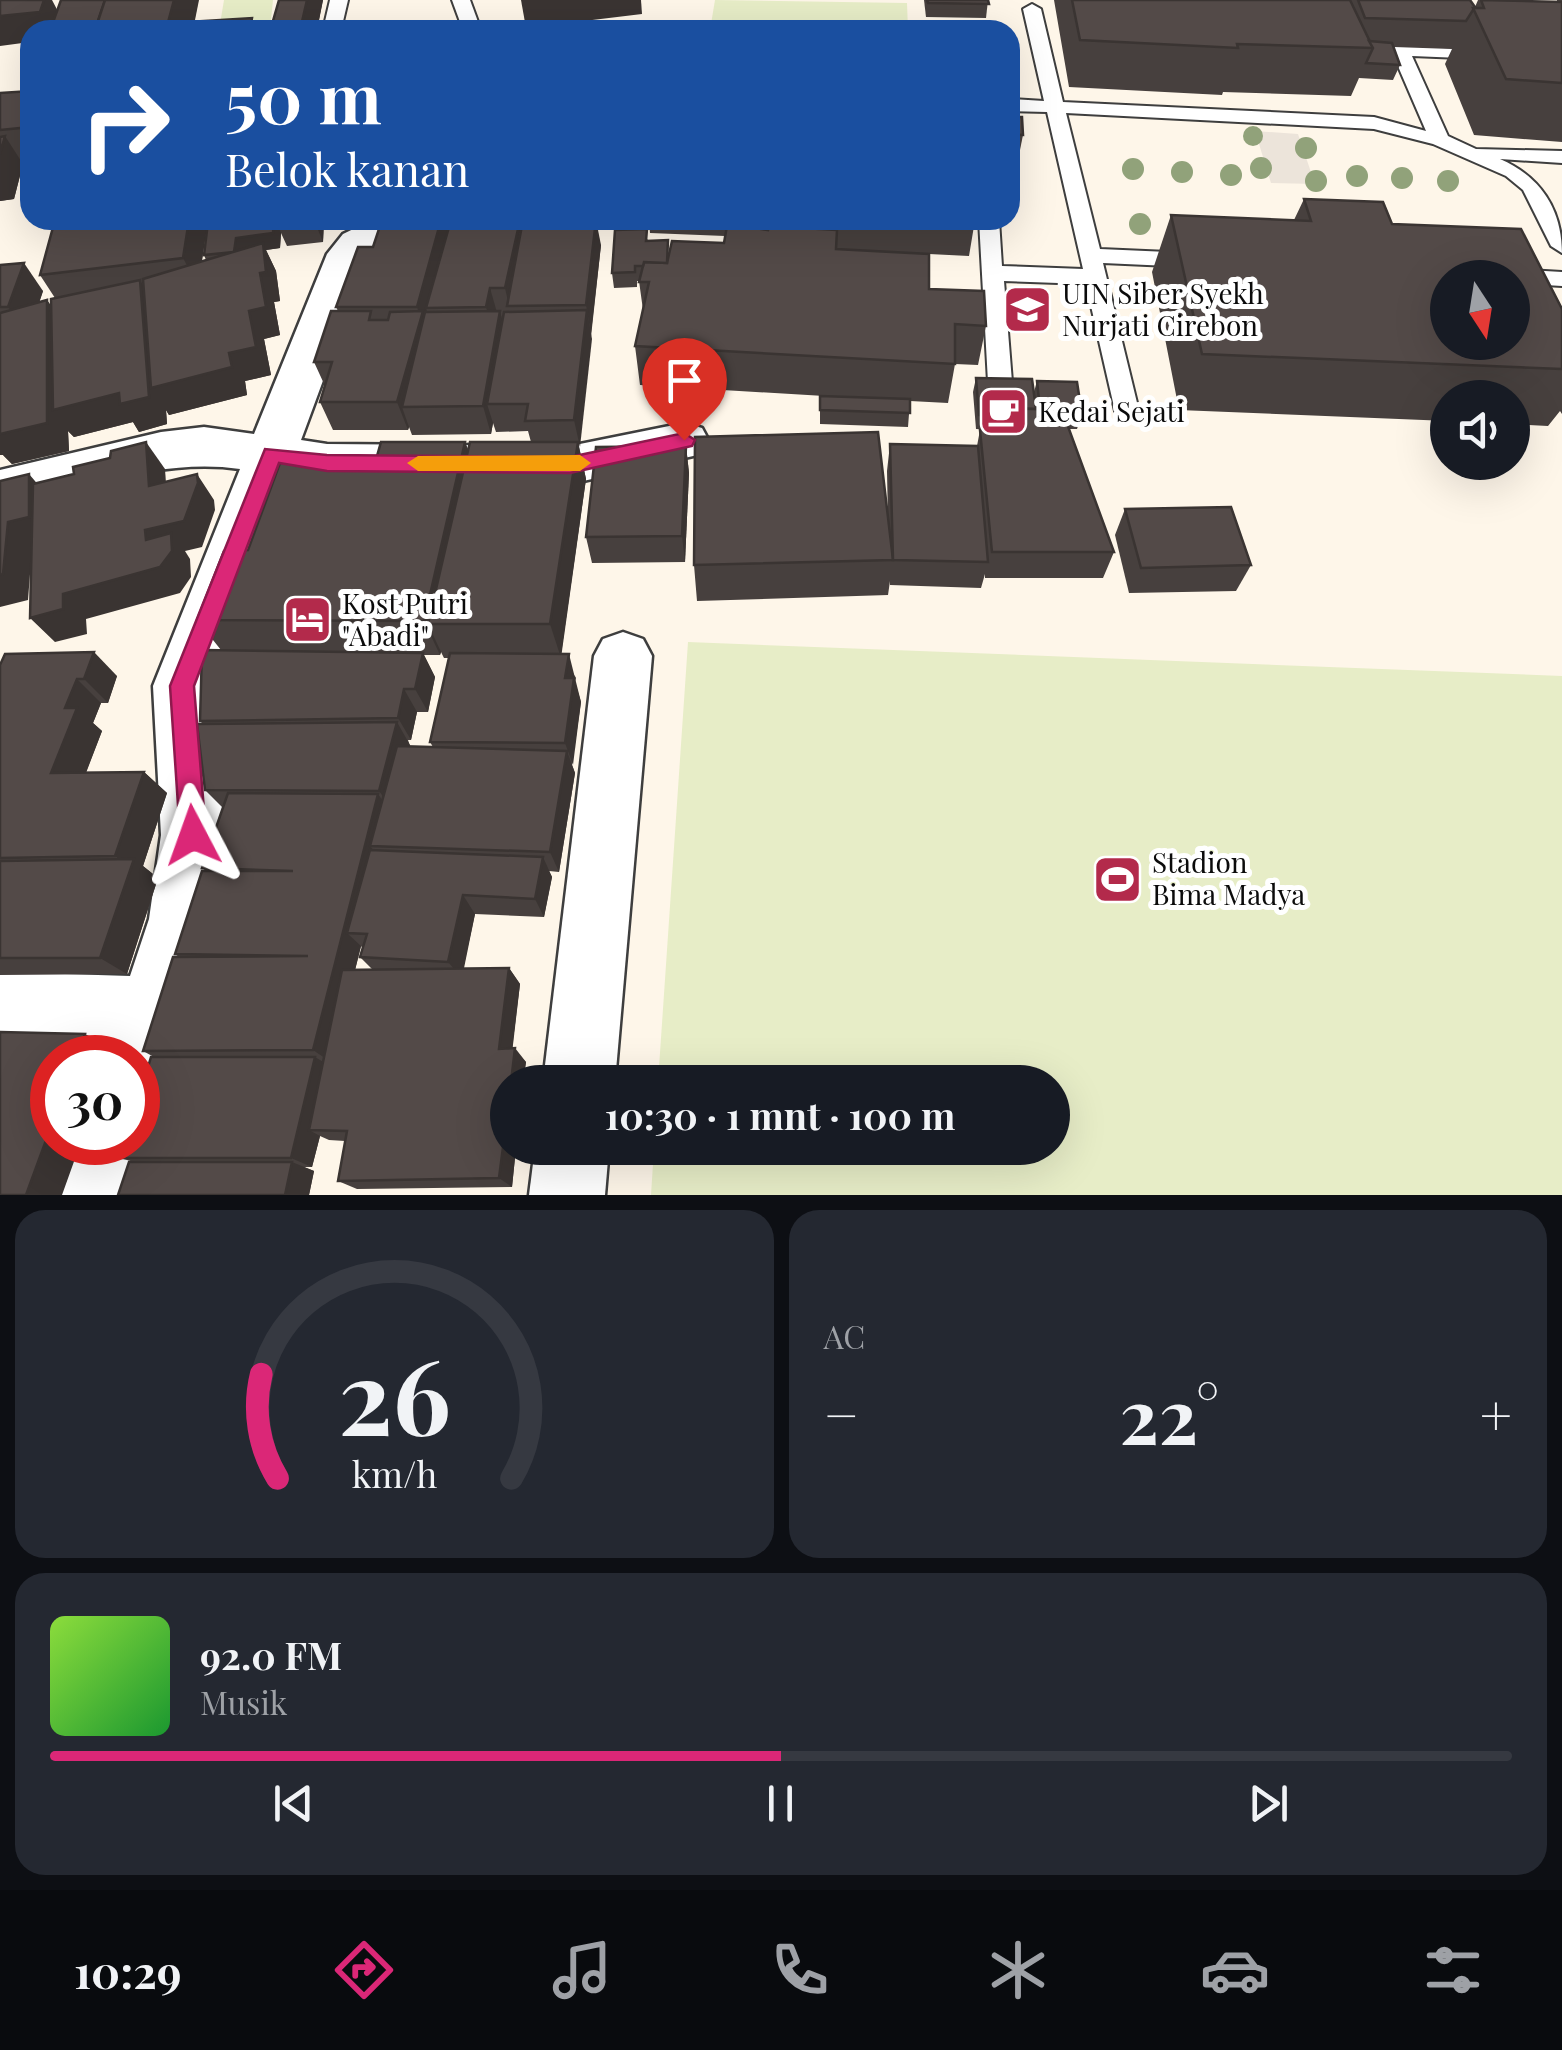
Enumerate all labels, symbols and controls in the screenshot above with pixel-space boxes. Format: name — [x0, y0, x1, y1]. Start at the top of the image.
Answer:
text: 50 m — [225, 48, 382, 142]
icon: right — [60, 60, 190, 190]
text: Belok kanan — [225, 138, 469, 198]
north arrow — [1430, 260, 1530, 360]
map controls — [1430, 260, 1530, 480]
place label: UIN Siber Syekh Nurjati Cirebon — [1062, 274, 1264, 343]
school or university icon: UIN Siber Syekh Nurjati Cirebon — [1001, 284, 1053, 336]
pin — [642, 338, 727, 441]
icon: arrive — [657, 353, 712, 408]
button: sound — [1430, 380, 1530, 480]
cafe icon: Kedai Sejati — [977, 386, 1029, 438]
place label: Kedai Sejati — [1038, 392, 1185, 429]
place label: Kost Putri "Abadi" — [342, 584, 468, 653]
hotel icon: Kost Putri "Abadi" — [281, 594, 333, 646]
position arrow — [141, 783, 245, 887]
place label: Stadion Bima Madya — [1152, 843, 1305, 912]
sports icon: Stadion Bima Madya — [1091, 853, 1143, 905]
speed limit sign: 30 — [30, 1035, 160, 1165]
text: 10:30 · 1 mnt · 100 m — [605, 1089, 955, 1140]
text: AC — [824, 1314, 865, 1357]
text: 26 — [338, 1323, 451, 1462]
text: 22° — [1119, 1363, 1219, 1463]
text: − — [824, 1376, 859, 1450]
text: + — [1480, 1376, 1512, 1450]
text: km/h — [351, 1449, 437, 1497]
text: 92.0 FM — [200, 1629, 342, 1680]
text: Musik — [200, 1680, 287, 1723]
icon: previous — [266, 1776, 321, 1831]
icon: pause — [753, 1776, 808, 1831]
icon: next — [1241, 1776, 1296, 1831]
icon: directions — [329, 1935, 399, 2005]
icon: music — [547, 1935, 617, 2005]
icon: phone — [765, 1935, 835, 2005]
icon: climate — [983, 1935, 1053, 2005]
icon: car — [1200, 1935, 1270, 2005]
icon: filters — [1418, 1935, 1488, 2005]
text: 10:29 — [74, 1940, 182, 2000]

